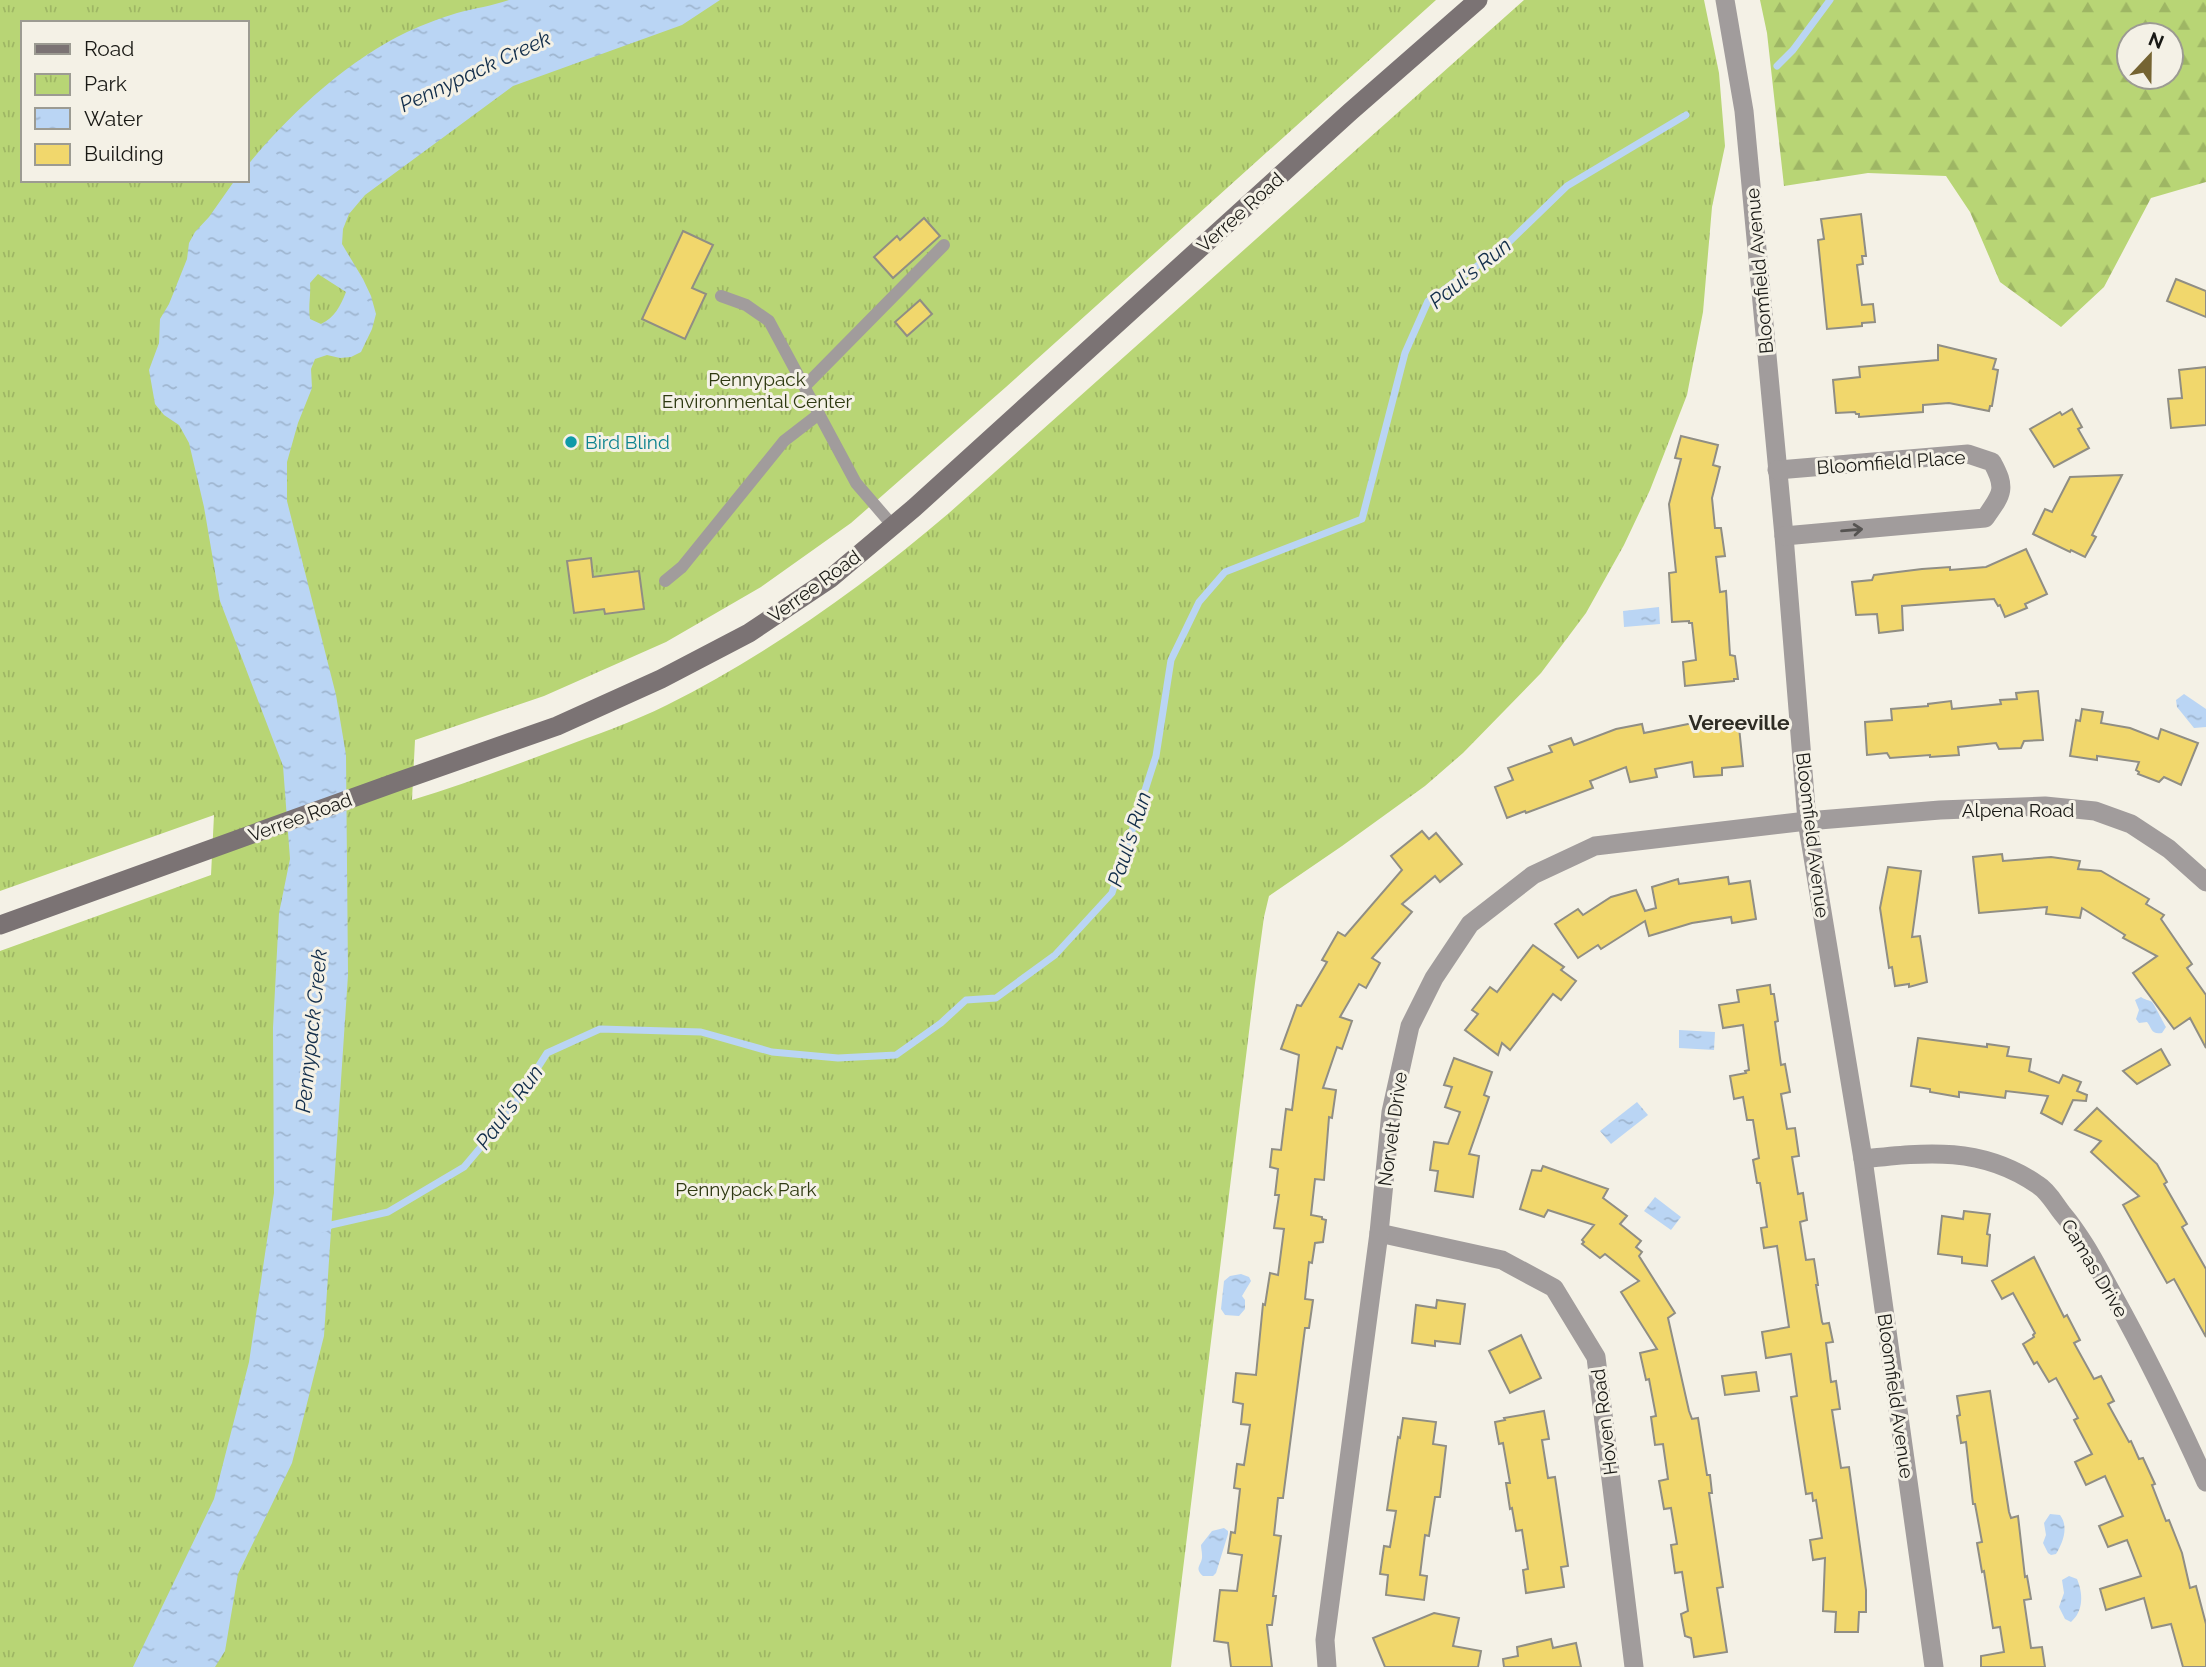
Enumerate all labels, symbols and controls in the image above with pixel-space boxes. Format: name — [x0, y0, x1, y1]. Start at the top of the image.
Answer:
legend — [21, 21, 248, 182]
north arrow — [2115, 21, 2185, 91]
water label: Pennypack Creek — [395, 25, 555, 117]
text: N — [2146, 27, 2167, 53]
text: Road — [84, 36, 134, 61]
text: Park — [84, 71, 127, 96]
text: Water — [84, 106, 143, 131]
text: Building — [84, 141, 164, 166]
street label: Verree Road — [1192, 168, 1288, 256]
street label: Bloomfield Avenue — [1741, 187, 1777, 355]
water label: Paul's Run — [1424, 232, 1516, 314]
park label: Pennypack Environmental Center — [662, 368, 852, 412]
place label: Bird Blind — [585, 431, 670, 453]
marker: Bird Blind — [563, 434, 579, 450]
street label: Bloomfield Place — [1816, 446, 1966, 478]
one-way arrow — [1841, 523, 1863, 536]
street label: Verree Road — [764, 545, 864, 627]
district label: Vereeville — [1689, 710, 1790, 735]
street label: Bloomfield Avenue — [1792, 751, 1834, 919]
street label: Verree Road — [245, 788, 355, 846]
water label: Paul's Run — [1102, 788, 1156, 890]
street label: Alpena Road — [1962, 799, 2074, 821]
water label: Pennypack Creek — [290, 948, 332, 1114]
water label: Paul's Run — [470, 1060, 548, 1154]
street label: Norvelt Drive — [1373, 1070, 1411, 1188]
park label: Pennypack Park — [675, 1178, 817, 1200]
street label: Camas Drive — [2057, 1215, 2133, 1321]
street label: Bloomfield Avenue — [1874, 1312, 1918, 1480]
street label: Hoven Road — [1587, 1367, 1621, 1477]

